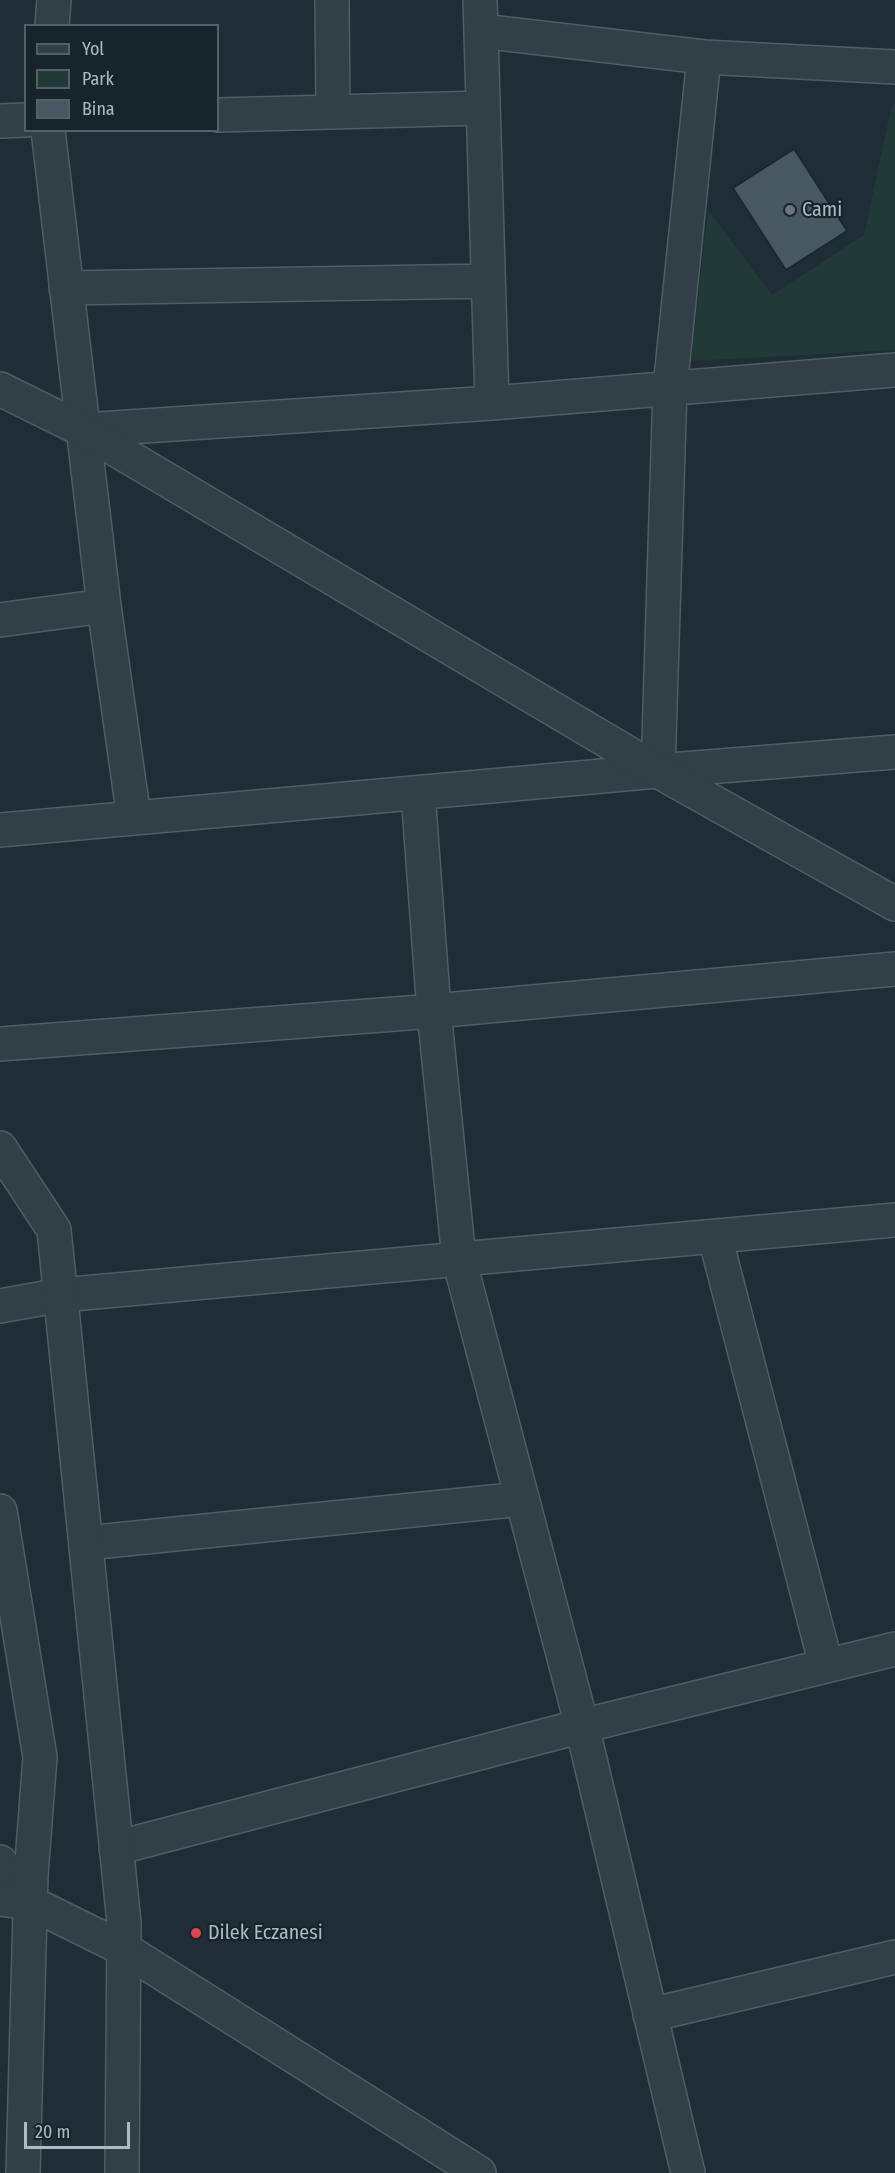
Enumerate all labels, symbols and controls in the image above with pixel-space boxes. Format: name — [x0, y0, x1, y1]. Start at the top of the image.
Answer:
legend — [24, 24, 219, 132]
text: Yol — [82, 38, 104, 60]
text: Park — [82, 68, 114, 90]
text: Bina — [82, 98, 115, 120]
place label: Cami — [802, 198, 842, 222]
marker: Cami — [783, 203, 797, 217]
place label: Dilek Eczanesi — [208, 1921, 323, 1945]
marker: Dilek Eczanesi — [189, 1926, 203, 1940]
scale bar — [27, 2110, 134, 2148]
text: 20 m — [35, 2121, 70, 2143]

